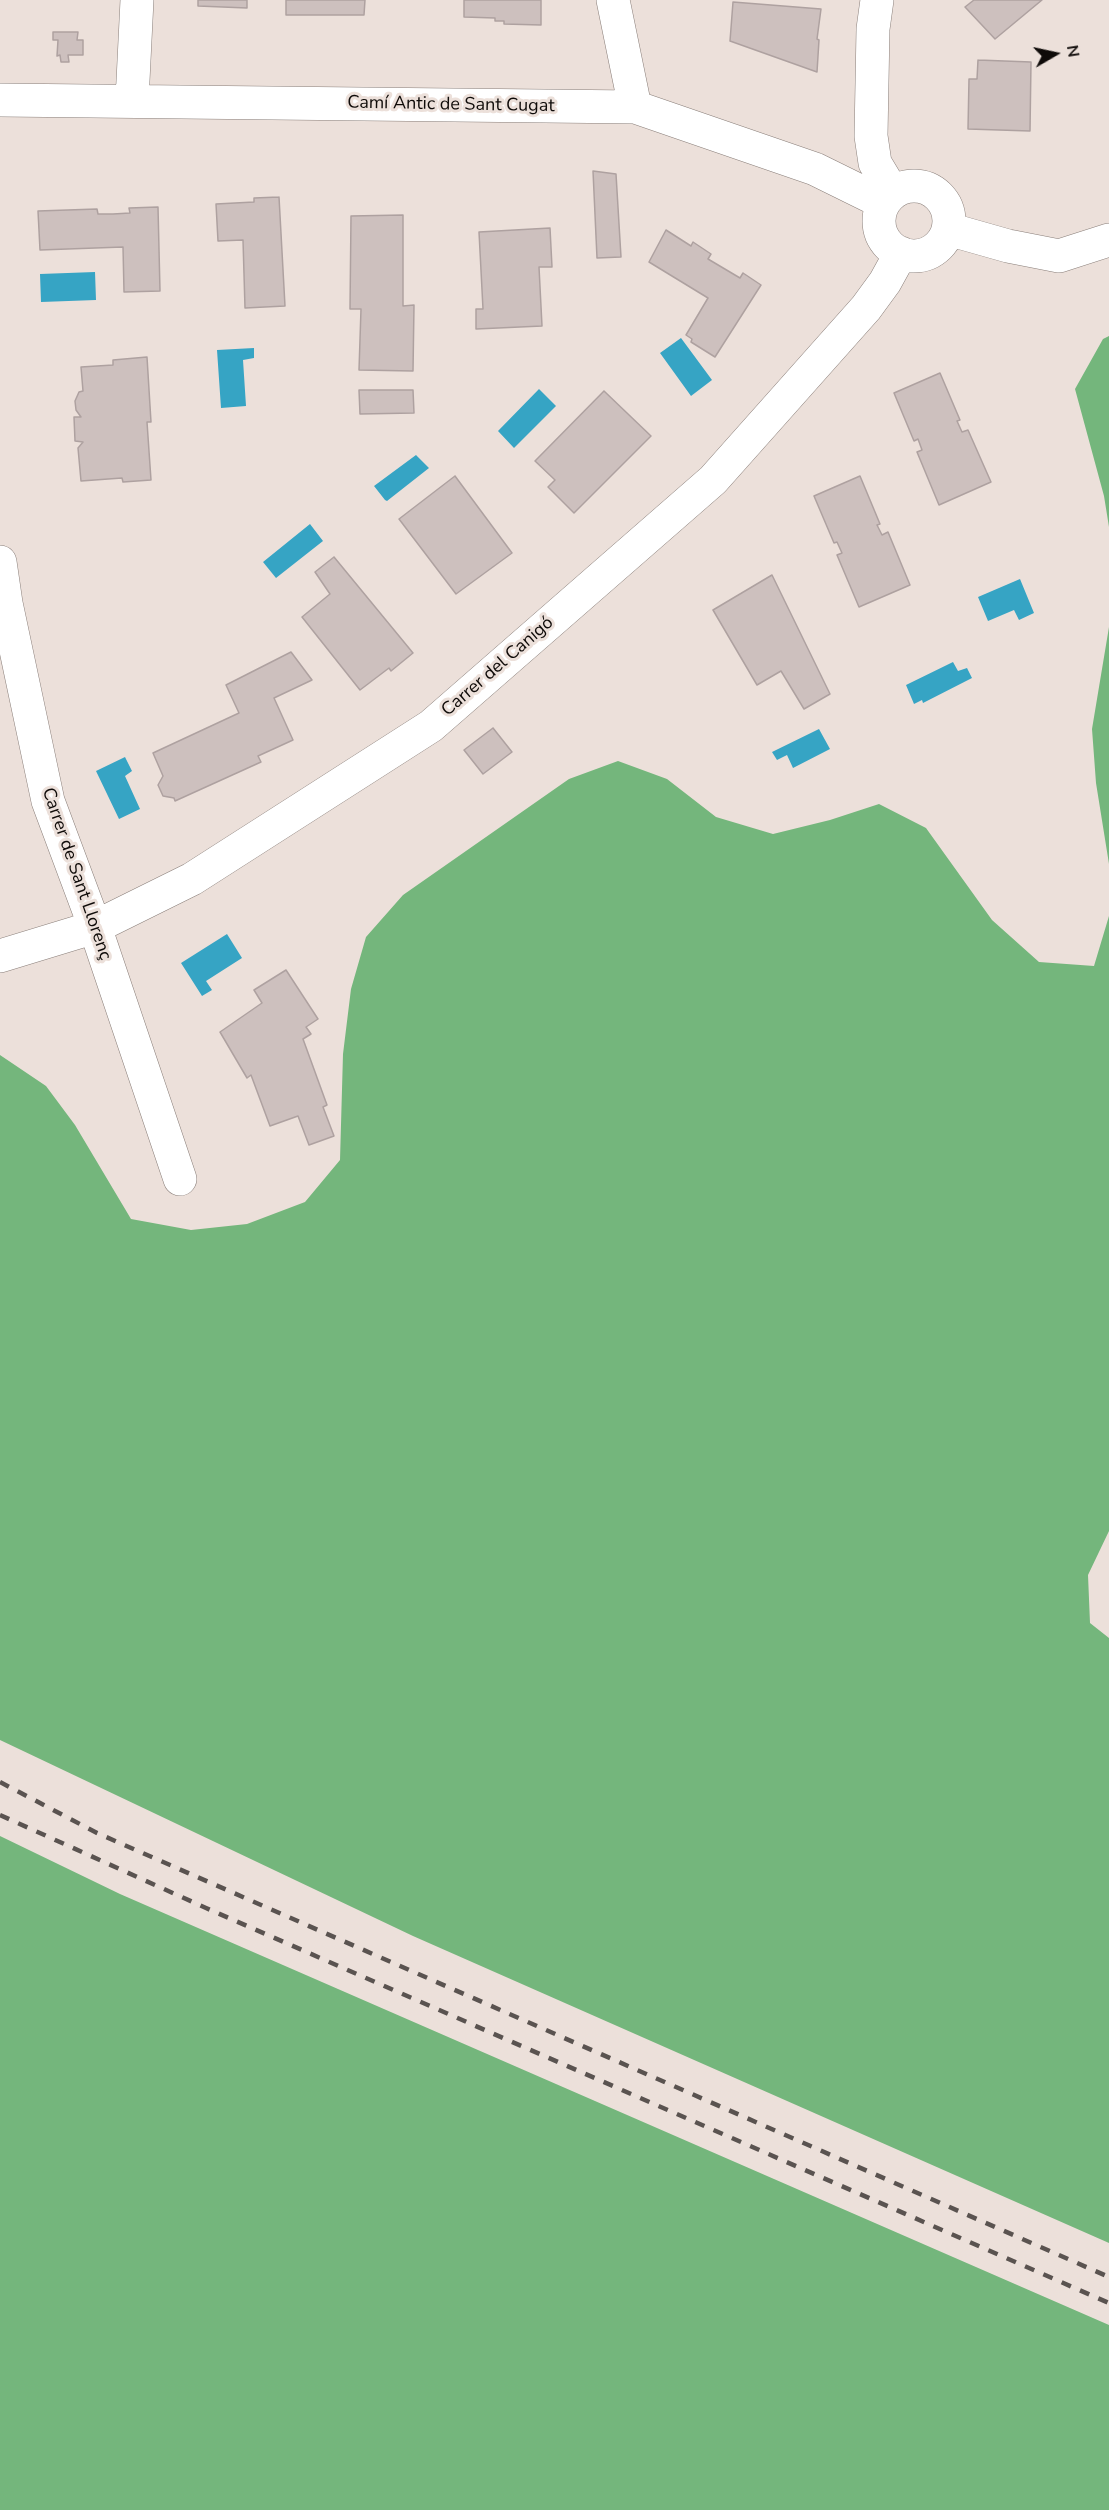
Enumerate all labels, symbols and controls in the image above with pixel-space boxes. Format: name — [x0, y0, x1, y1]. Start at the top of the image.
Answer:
north arrow — [1025, 24, 1085, 84]
text: N — [1061, 44, 1085, 59]
street label: Camí Antic de Sant Cugat — [347, 92, 555, 118]
street label: Carrer del Canigó — [438, 613, 558, 721]
street label: Carrer de Sant Llorenç — [36, 785, 116, 963]

